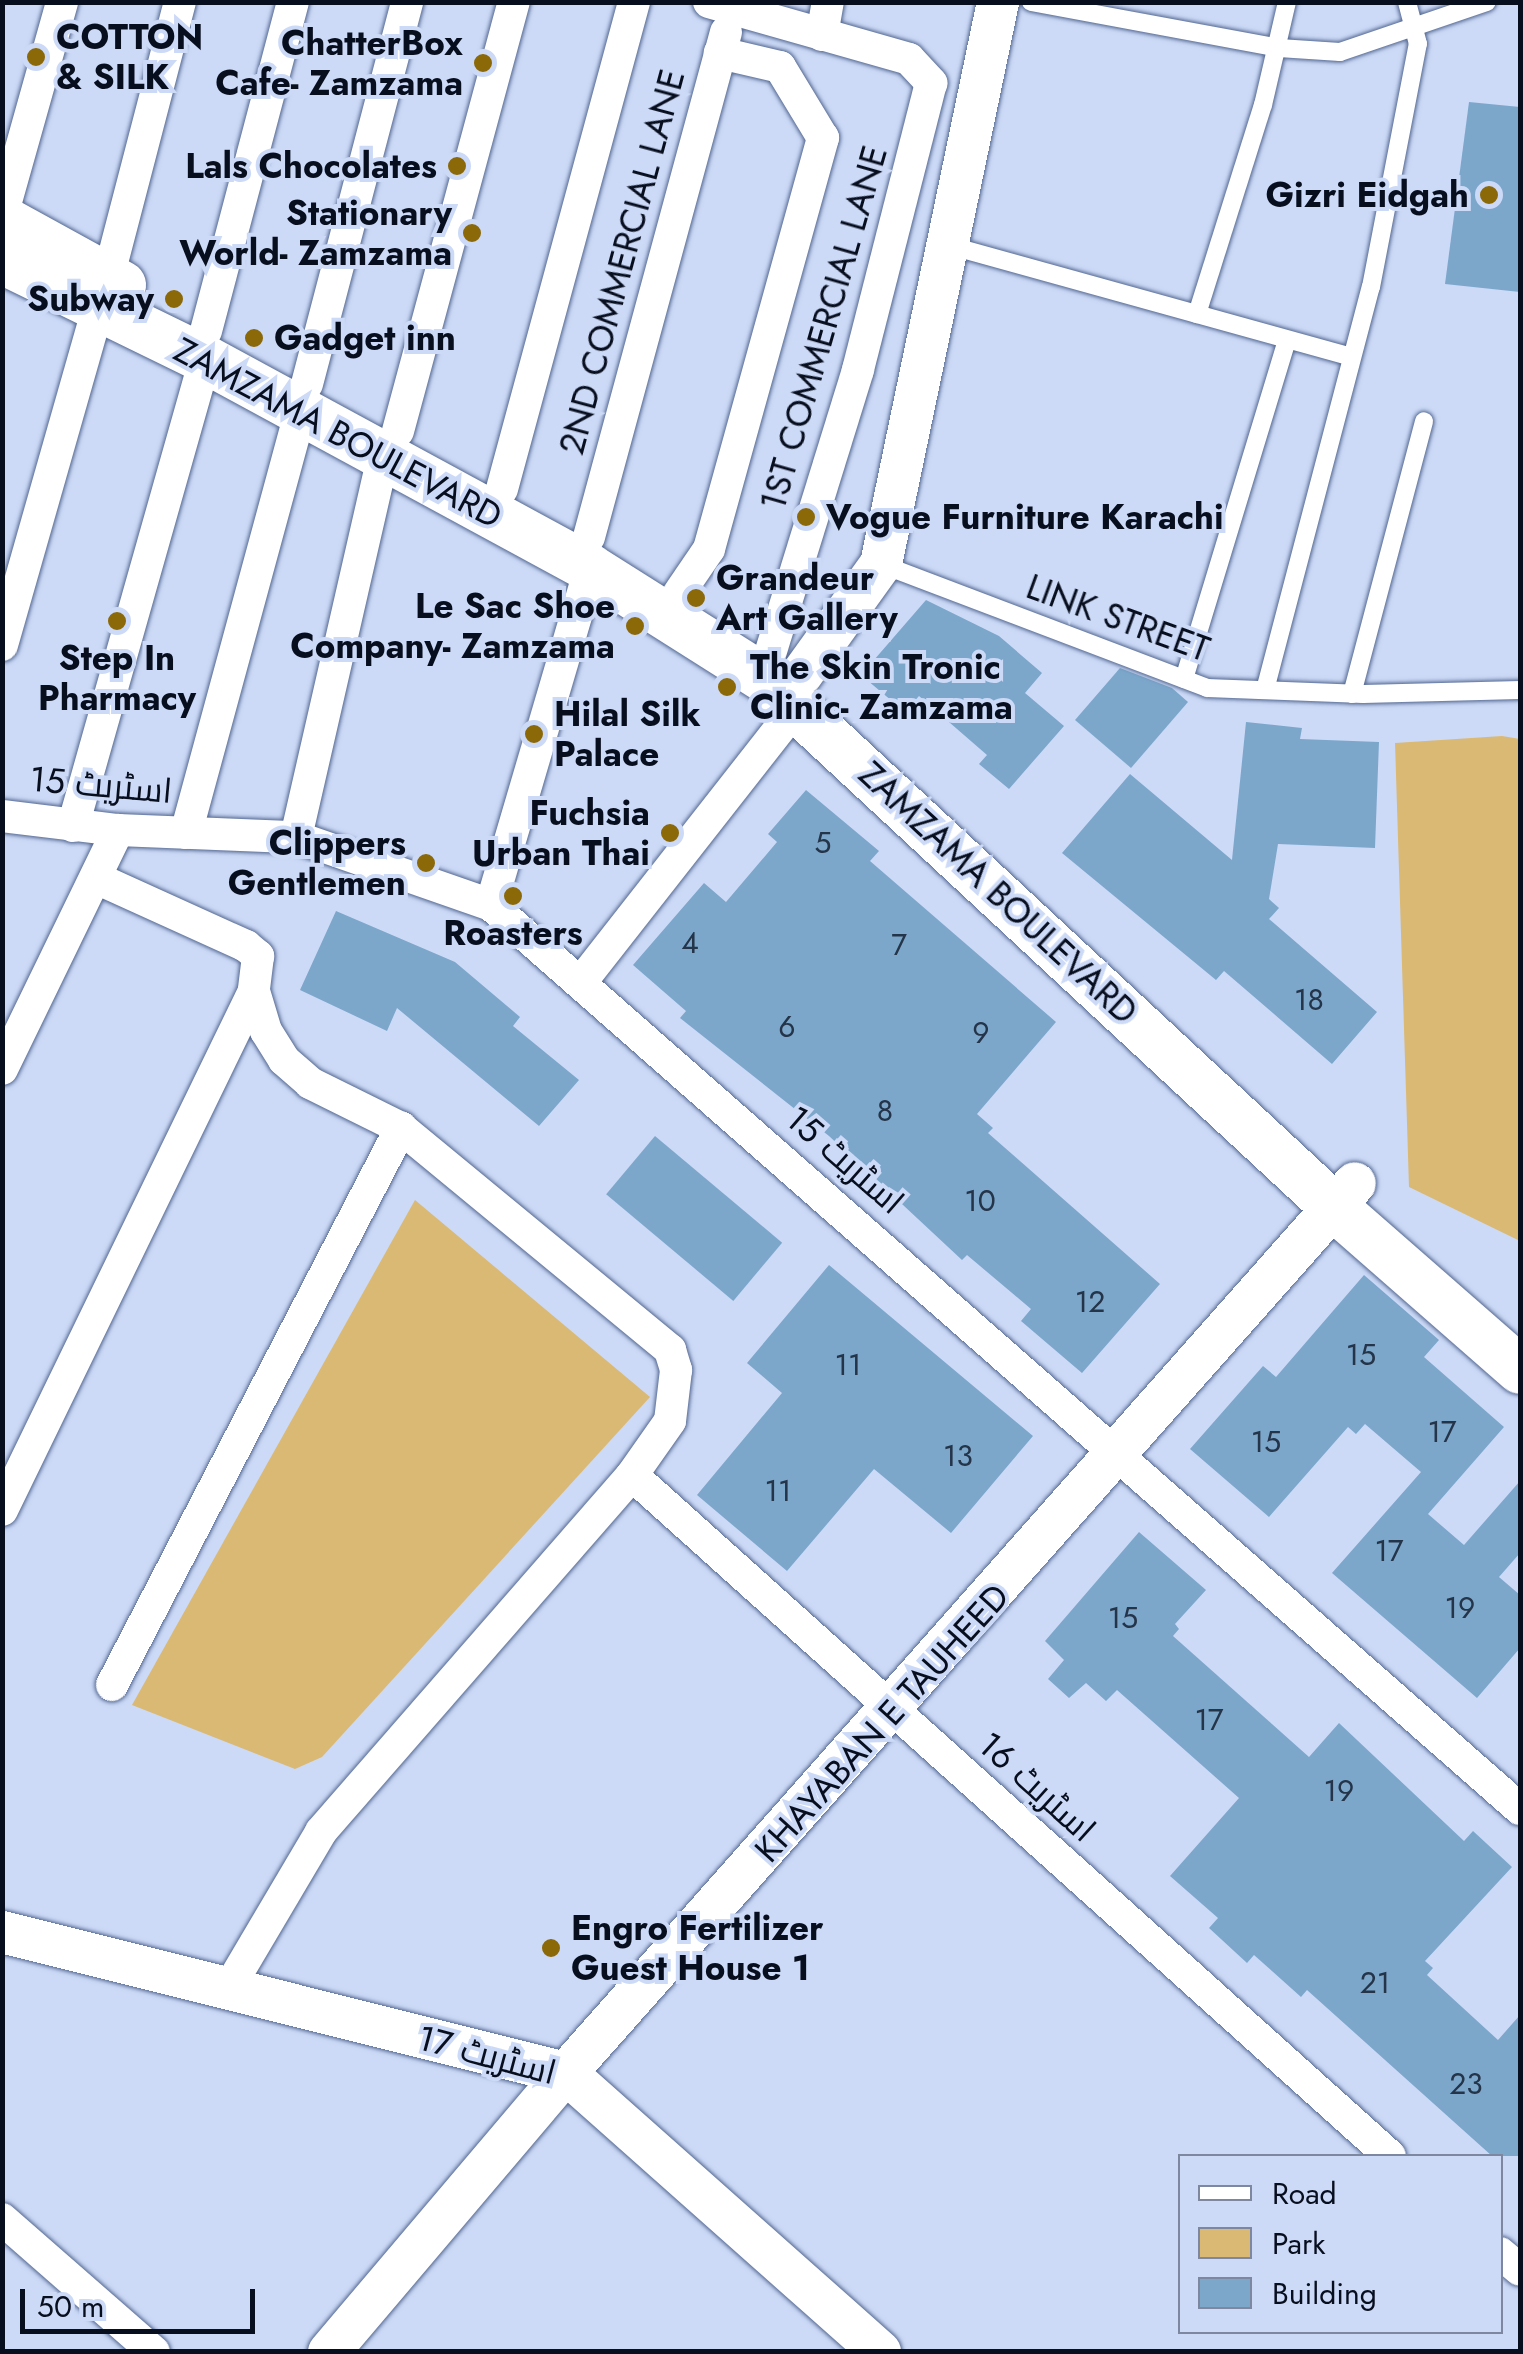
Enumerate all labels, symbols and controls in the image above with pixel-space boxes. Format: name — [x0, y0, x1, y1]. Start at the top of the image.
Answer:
place label: COTTON & SILK — [56, 16, 203, 98]
place label: ChatterBox Cafe- Zamzama — [215, 22, 463, 104]
marker: COTTON & SILK — [25, 46, 47, 68]
marker: ChatterBox Cafe- Zamzama — [472, 52, 494, 74]
street label: 2ND COMMERCIAL LANE — [550, 65, 694, 459]
street label: 1ST COMMERCIAL LANE — [752, 141, 896, 515]
place label: Lals Chocolates — [185, 145, 437, 187]
marker: Lals Chocolates — [446, 155, 468, 177]
place label: Gizri Eidgah — [1266, 174, 1469, 216]
marker: Gizri Eidgah — [1478, 184, 1500, 206]
place label: Stationary World- Zamzama — [179, 192, 452, 274]
marker: Stationary World- Zamzama — [461, 222, 483, 244]
place label: Subway — [27, 278, 154, 320]
marker: Subway — [163, 288, 185, 310]
place label: Gadget inn — [274, 317, 456, 359]
marker: Gadget inn — [243, 327, 265, 349]
street label: ZAMZAMA BOULEVARD — [167, 329, 509, 537]
place label: Vogue Furniture Karachi — [826, 496, 1224, 538]
marker: Vogue Furniture Karachi — [795, 506, 817, 528]
place label: Grandeur Art Gallery — [716, 557, 898, 639]
street label: LINK STREET — [1021, 566, 1215, 670]
place label: Le Sac Shoe Company- Zamzama — [290, 585, 615, 667]
marker: Grandeur Art Gallery — [685, 587, 707, 609]
marker: Step In Pharmacy — [106, 610, 128, 632]
marker: Le Sac Shoe Company- Zamzama — [624, 615, 646, 637]
place label: Step In Pharmacy — [38, 637, 196, 719]
place label: The Skin Tronic Clinic- Zamzama — [750, 646, 1013, 728]
marker: The Skin Tronic Clinic- Zamzama — [714, 674, 740, 700]
place label: Hilal Silk Palace — [554, 693, 701, 775]
marker: Hilal Silk Palace — [523, 723, 545, 745]
street label: ZAMZAMA BOULEVARD — [850, 753, 1146, 1033]
street label: اسٹریٹ 15 — [28, 758, 174, 812]
place label: Fuchsia Urban Thai — [472, 792, 650, 874]
place label: Clippers Gentlemen — [228, 822, 406, 904]
marker: Fuchsia Urban Thai — [659, 822, 681, 844]
house number: 5 — [815, 825, 831, 861]
marker: Clippers Gentlemen — [415, 852, 437, 874]
marker: Roasters — [502, 885, 524, 907]
place label: Roasters — [443, 912, 583, 954]
house number: 4 — [681, 925, 699, 961]
house number: 7 — [891, 927, 907, 963]
house number: 18 — [1294, 982, 1324, 1018]
house number: 6 — [778, 1009, 796, 1045]
house number: 9 — [972, 1015, 990, 1051]
house number: 8 — [877, 1093, 893, 1129]
street label: اسٹریٹ 15 — [777, 1097, 913, 1223]
house number: 10 — [964, 1183, 996, 1219]
house number: 12 — [1075, 1284, 1105, 1320]
house number: 15 — [1346, 1337, 1376, 1373]
house number: 11 — [835, 1347, 861, 1383]
house number: 17 — [1427, 1414, 1457, 1450]
house number: 15 — [1251, 1424, 1281, 1460]
house number: 13 — [943, 1438, 973, 1474]
house number: 11 — [765, 1473, 791, 1509]
house number: 17 — [1374, 1533, 1404, 1569]
street label: KHAYABAN E TAUHEED — [746, 1575, 1018, 1871]
house number: 19 — [1445, 1590, 1475, 1626]
house number: 15 — [1108, 1600, 1138, 1636]
house number: 17 — [1194, 1702, 1224, 1738]
street label: اسٹریٹ 16 — [970, 1723, 1104, 1851]
house number: 19 — [1324, 1773, 1354, 1809]
place label: Engro Fertilizer Guest House 1 — [571, 1907, 823, 1989]
marker: Engro Fertilizer Guest House 1 — [540, 1937, 562, 1959]
house number: 21 — [1360, 1965, 1390, 2001]
street label: اسٹریٹ 17 — [413, 2016, 561, 2094]
house number: 23 — [1449, 2066, 1483, 2102]
legend — [1178, 2154, 1503, 2334]
text: Road — [1272, 2172, 1337, 2215]
text: Park — [1272, 2222, 1325, 2265]
scale bar — [25, 2269, 260, 2331]
text: Building — [1272, 2272, 1377, 2315]
text: 50 m — [37, 2285, 104, 2328]

